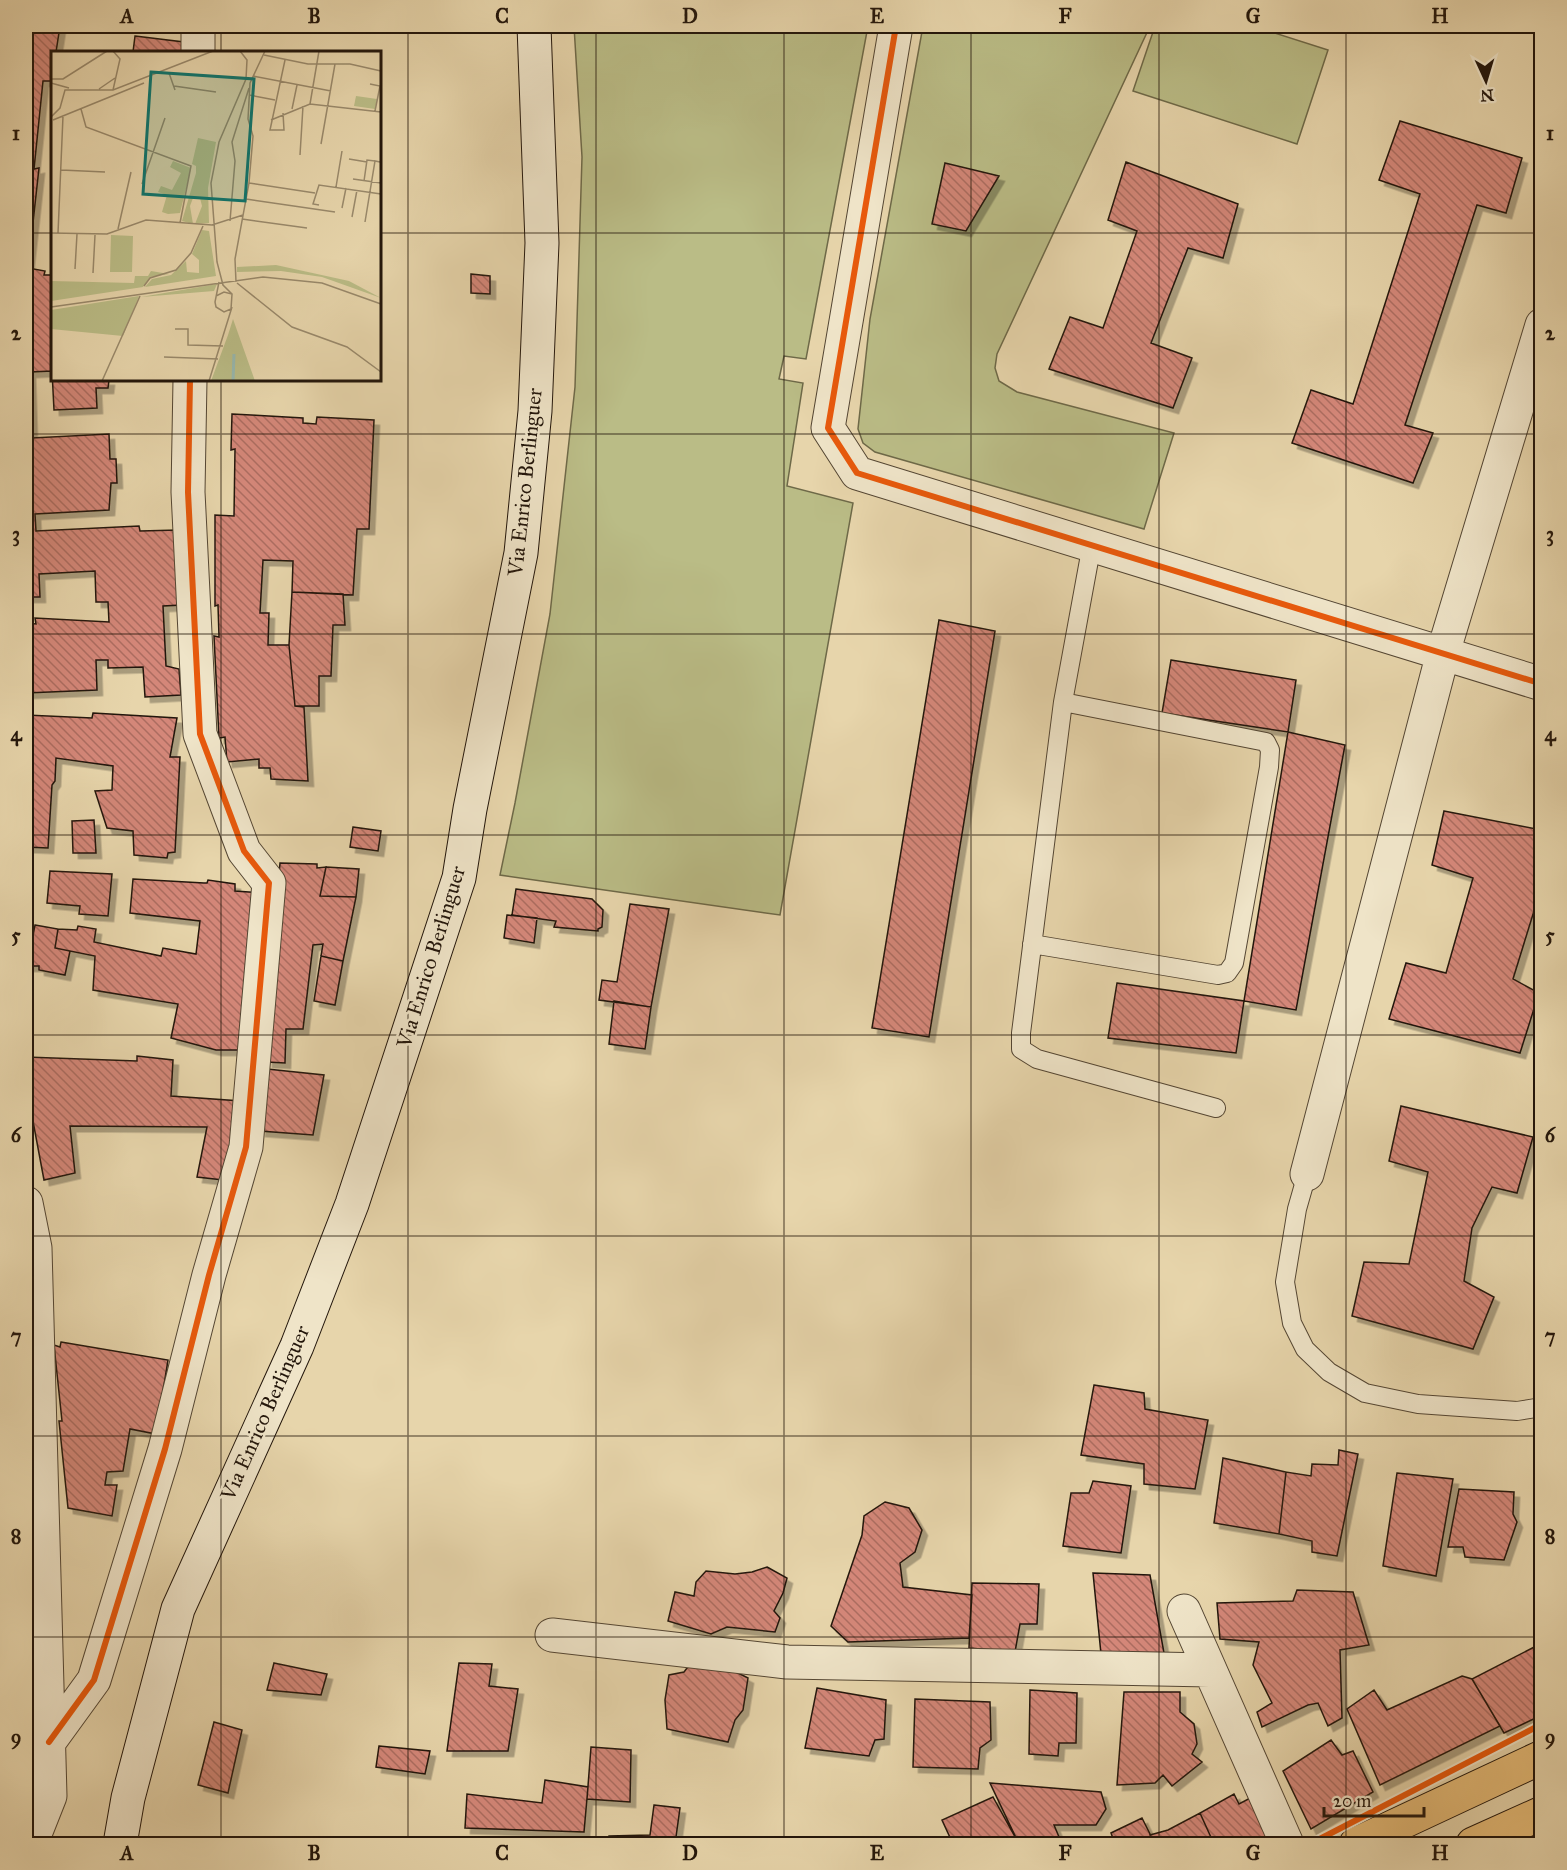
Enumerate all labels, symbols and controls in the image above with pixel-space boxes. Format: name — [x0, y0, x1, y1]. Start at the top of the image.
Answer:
text: A — [118, 4, 134, 28]
text: B — [307, 4, 321, 28]
text: C — [495, 4, 509, 28]
text: D — [682, 4, 698, 28]
text: E — [870, 4, 885, 28]
text: F — [1058, 4, 1072, 28]
text: G — [1246, 4, 1261, 28]
text: H — [1431, 4, 1449, 28]
inset map — [51, 51, 381, 381]
north arrow — [1456, 51, 1516, 111]
text: N — [1479, 86, 1494, 105]
text: 1 — [12, 121, 20, 145]
text: 1 — [1546, 121, 1554, 145]
text: 2 — [11, 321, 22, 345]
text: 2 — [1545, 321, 1556, 345]
street label: Via Enrico Berlinguer — [502, 387, 548, 578]
text: 3 — [12, 522, 20, 547]
text: 3 — [1546, 522, 1554, 547]
text: 4 — [10, 722, 22, 747]
text: 4 — [1544, 722, 1556, 747]
street label: Via Enrico Berlinguer — [391, 863, 471, 1052]
text: 5 — [11, 923, 21, 947]
text: 5 — [1545, 923, 1555, 947]
text: 6 — [11, 1123, 23, 1147]
text: 6 — [1545, 1123, 1557, 1147]
street label: Via Enrico Berlinguer — [214, 1321, 315, 1505]
text: 7 — [11, 1324, 22, 1348]
text: 7 — [1545, 1324, 1556, 1348]
text: 8 — [11, 1524, 21, 1548]
text: 8 — [1545, 1524, 1555, 1548]
text: 9 — [11, 1725, 21, 1750]
text: 9 — [1545, 1725, 1555, 1750]
scale bar — [1324, 1780, 1424, 1818]
text: 20 m — [1333, 1790, 1371, 1812]
text: A — [118, 1841, 134, 1865]
text: B — [307, 1841, 321, 1865]
text: C — [495, 1841, 509, 1865]
text: D — [682, 1841, 698, 1865]
text: E — [870, 1841, 885, 1865]
text: F — [1058, 1841, 1072, 1865]
text: G — [1246, 1841, 1261, 1865]
text: H — [1431, 1841, 1449, 1865]

